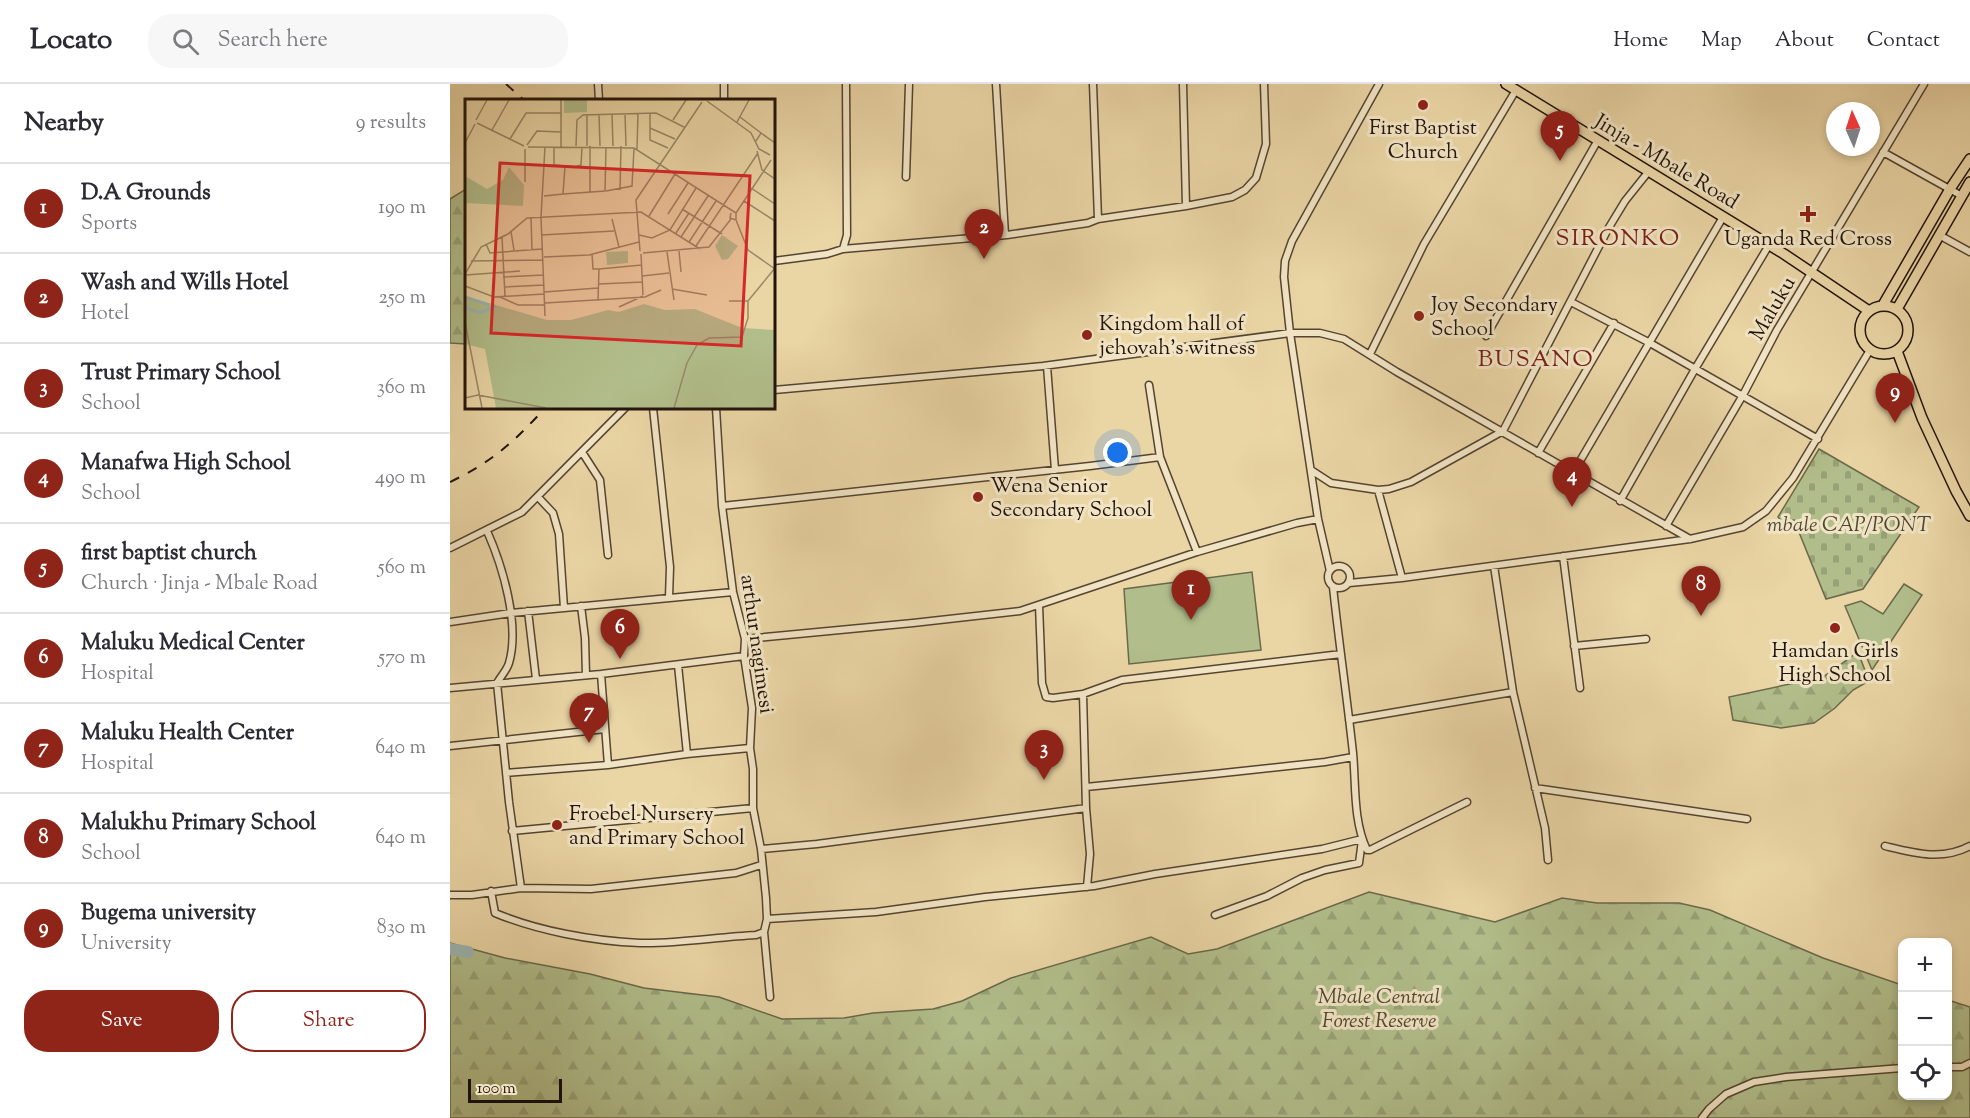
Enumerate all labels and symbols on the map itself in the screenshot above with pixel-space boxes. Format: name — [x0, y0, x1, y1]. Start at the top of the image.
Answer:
marker: First Baptist Church — [1416, 98, 1430, 112]
inset map — [465, 99, 776, 410]
north arrow — [1826, 102, 1880, 156]
street label: Jinja - Mbale Road — [1587, 107, 1744, 218]
pin: 5 — [1540, 112, 1580, 161]
place label: First Baptist Church — [1369, 114, 1477, 168]
marker: Uganda Red Cross — [1799, 205, 1817, 223]
pin: 2 — [964, 210, 1004, 259]
district label: SIRONKO — [1555, 222, 1681, 256]
place label: Uganda Red Cross — [1724, 225, 1892, 255]
street label: Maluku — [1743, 271, 1804, 347]
place label: Joy Secondary School — [1430, 291, 1559, 345]
marker: Joy Secondary School — [1412, 309, 1426, 323]
place label: Kingdom hall of jehovah's witness — [1099, 310, 1255, 364]
marker: Kingdom hall of jehovah's witness — [1080, 328, 1094, 342]
district label: BUSANO — [1478, 343, 1594, 377]
pin: 9 — [1876, 374, 1914, 423]
your location — [1103, 438, 1132, 467]
pin: 4 — [1552, 458, 1592, 507]
place label: Wena Senior Secondary School — [990, 472, 1152, 526]
marker: Wena Senior Secondary School — [971, 490, 985, 504]
park label: mbale CAP/PONT — [1767, 511, 1932, 541]
pin: 8 — [1682, 566, 1720, 616]
pin: 1 — [1172, 570, 1210, 620]
street label: arthur nagimesi — [731, 573, 781, 716]
pin: 6 — [600, 610, 640, 659]
marker: Hamdan Girls High School — [1828, 621, 1842, 635]
place label: Hamdan Girls High School — [1772, 637, 1898, 691]
pin: 7 — [570, 694, 608, 743]
pin: 3 — [1024, 730, 1064, 780]
place label: Froebel Nursery and Primary School — [569, 800, 745, 854]
marker: Froebel Nursery and Primary School — [550, 818, 564, 832]
park label: Mbale Central Forest Reserve — [1318, 983, 1440, 1037]
scale bar — [468, 1076, 562, 1104]

